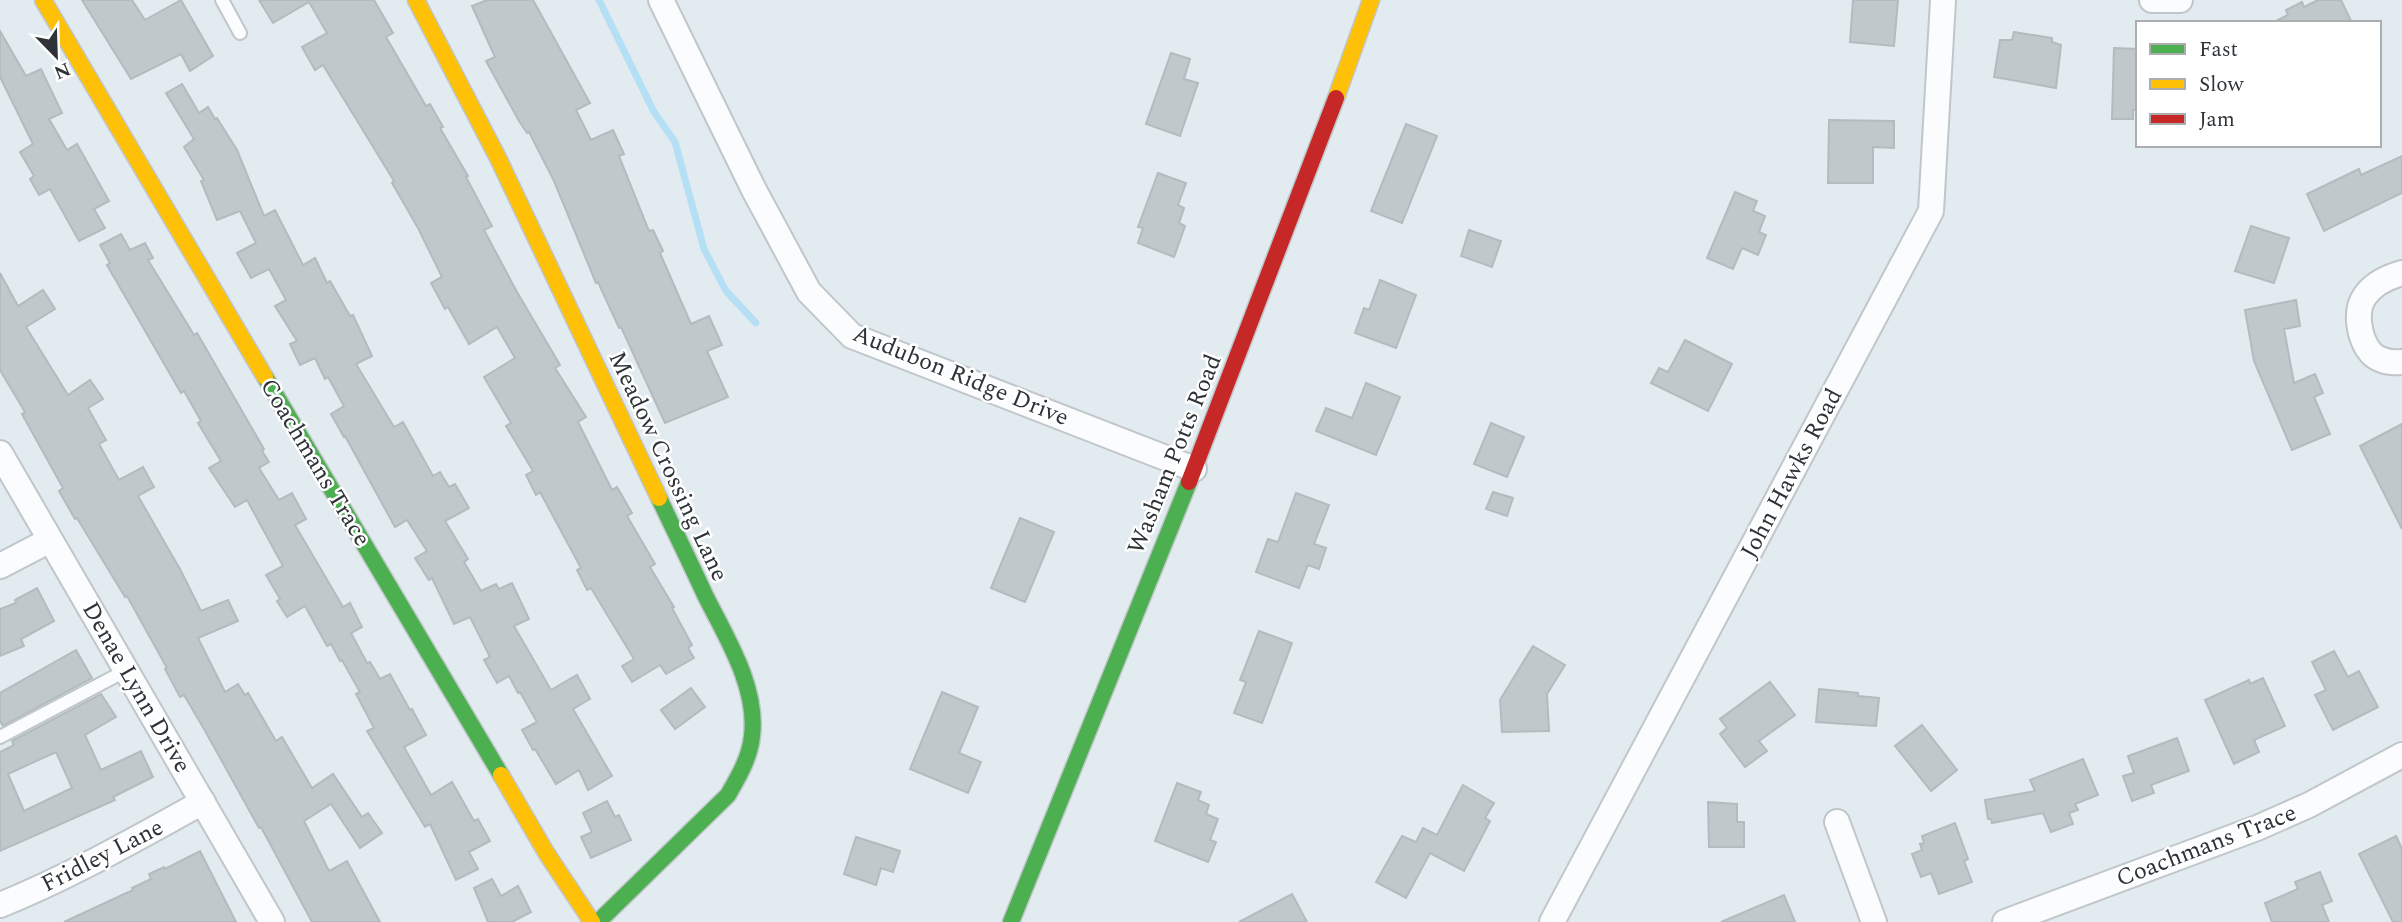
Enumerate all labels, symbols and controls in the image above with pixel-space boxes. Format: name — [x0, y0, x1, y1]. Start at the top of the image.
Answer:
north arrow — [21, 21, 91, 91]
legend — [2136, 21, 2381, 147]
text: Fast — [2199, 34, 2238, 66]
text: N — [49, 54, 75, 87]
text: Slow — [2199, 69, 2245, 101]
text: Jam — [2199, 104, 2235, 136]
street label: Audubon Ridge Drive — [847, 316, 1074, 436]
street label: Meadow Crossing Lane — [599, 345, 737, 587]
street label: Washam Potts Road — [1118, 349, 1231, 560]
street label: Coachmans Trace — [251, 372, 380, 553]
street label: John Hawks Road — [1732, 382, 1852, 565]
street label: Denae Lynn Drive — [72, 595, 200, 780]
street label: Coachmans Trace — [2111, 795, 2302, 897]
street label: Fridley Lane — [35, 810, 170, 902]

